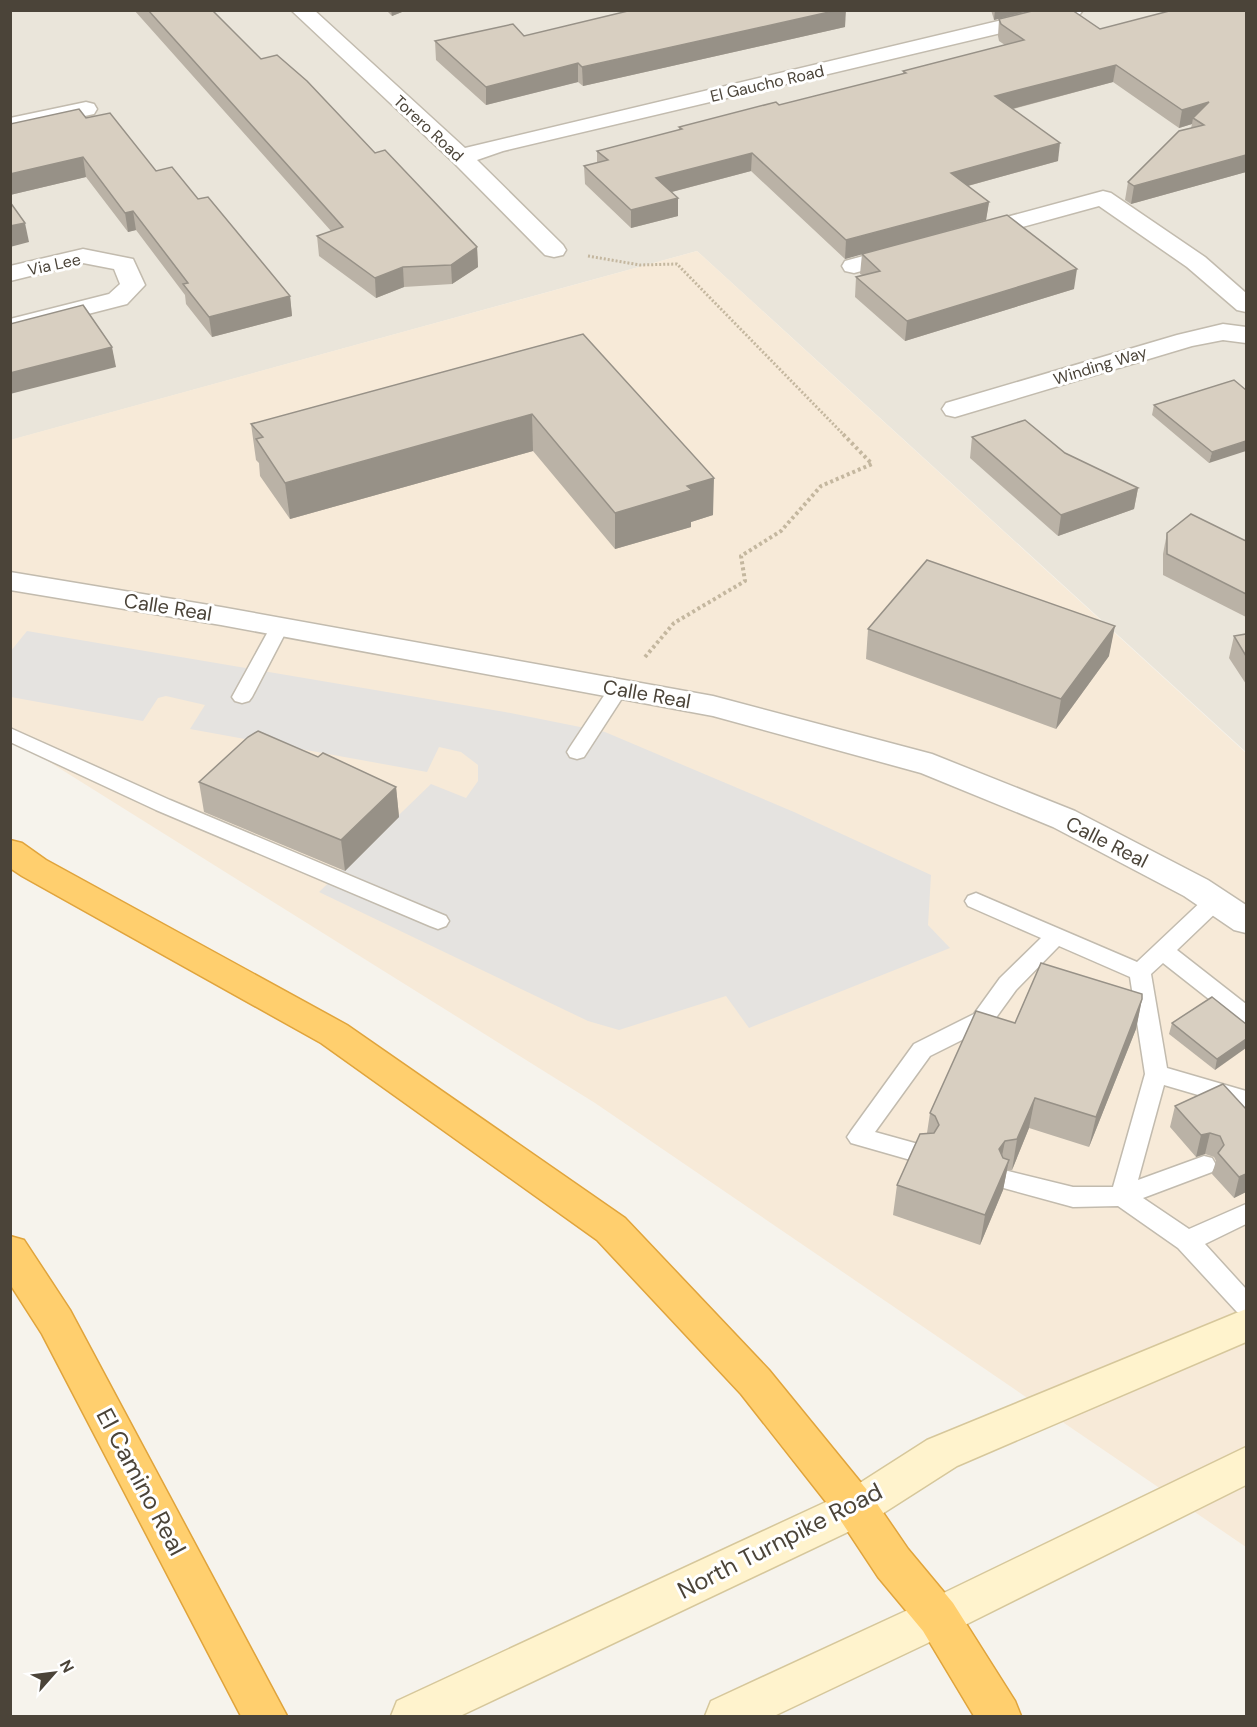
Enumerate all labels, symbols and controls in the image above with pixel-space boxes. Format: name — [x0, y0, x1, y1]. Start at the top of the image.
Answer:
street label: El Gaucho Road — [708, 60, 826, 107]
street label: Torero Road — [389, 91, 468, 166]
street label: Via Lee — [26, 249, 83, 280]
street label: Winding Way — [1051, 341, 1150, 390]
street label: Calle Real — [122, 587, 214, 627]
street label: Calle Real — [601, 673, 693, 715]
street label: Calle Real — [1062, 810, 1152, 874]
street label: El Camino Real — [90, 1403, 193, 1561]
street label: North Turnpike Road — [672, 1475, 887, 1606]
north arrow — [24, 1643, 84, 1703]
text: N — [55, 1656, 79, 1676]

